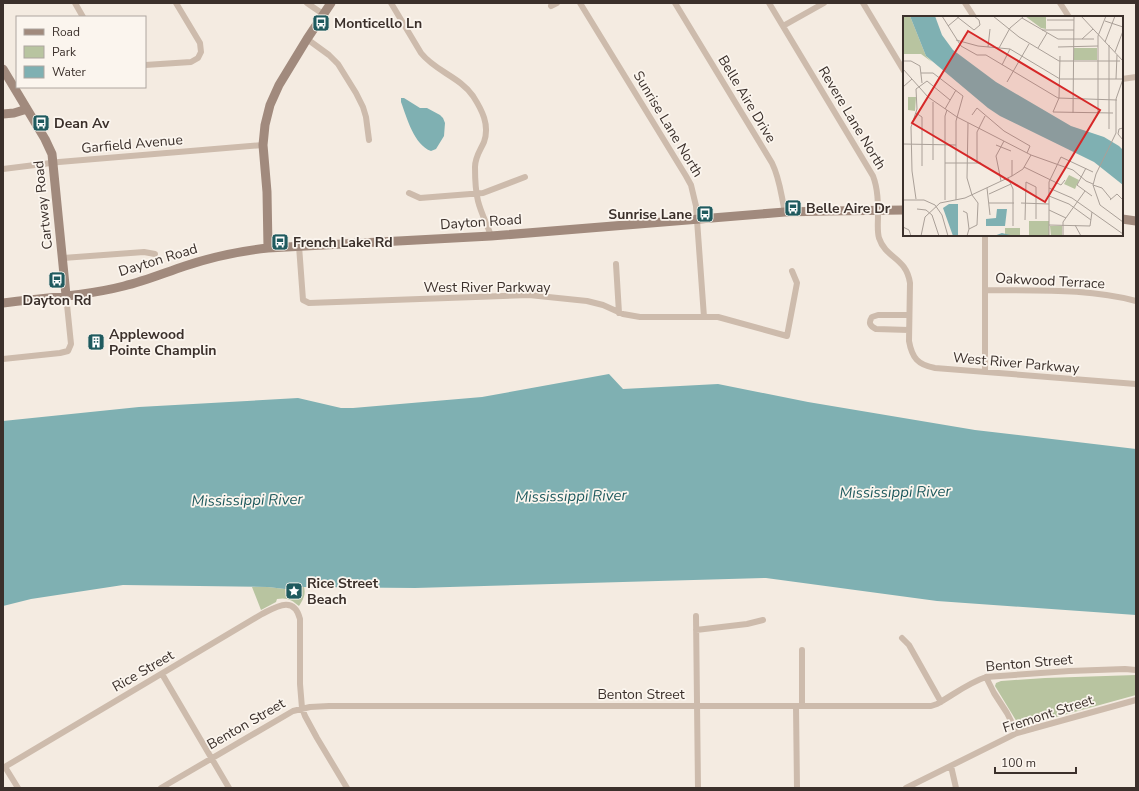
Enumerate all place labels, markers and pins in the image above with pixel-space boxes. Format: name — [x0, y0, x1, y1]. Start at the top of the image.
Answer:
bus stop icon: Monticello Ln — [311, 13, 331, 33]
place label: Monticello Ln — [334, 14, 422, 33]
bus stop icon: Dean Av — [31, 113, 51, 133]
place label: Dean Av — [54, 114, 110, 133]
bus stop icon: Belle Aire Dr — [783, 198, 803, 218]
place label: Belle Aire Dr — [806, 199, 891, 218]
bus stop icon: Sunrise Lane — [695, 204, 715, 224]
place label: Sunrise Lane — [608, 205, 692, 224]
bus stop icon: French Lake Rd — [270, 232, 290, 252]
place label: French Lake Rd — [293, 233, 393, 252]
bus stop icon: Dayton Rd — [47, 270, 67, 290]
place label: Dayton Rd — [23, 291, 92, 310]
place label: Applewood Pointe Champlin — [109, 325, 217, 360]
building icon: Applewood Pointe Champlin — [86, 332, 106, 352]
place label: Rice Street Beach — [307, 574, 379, 609]
place icon: Rice Street Beach — [284, 581, 304, 601]

